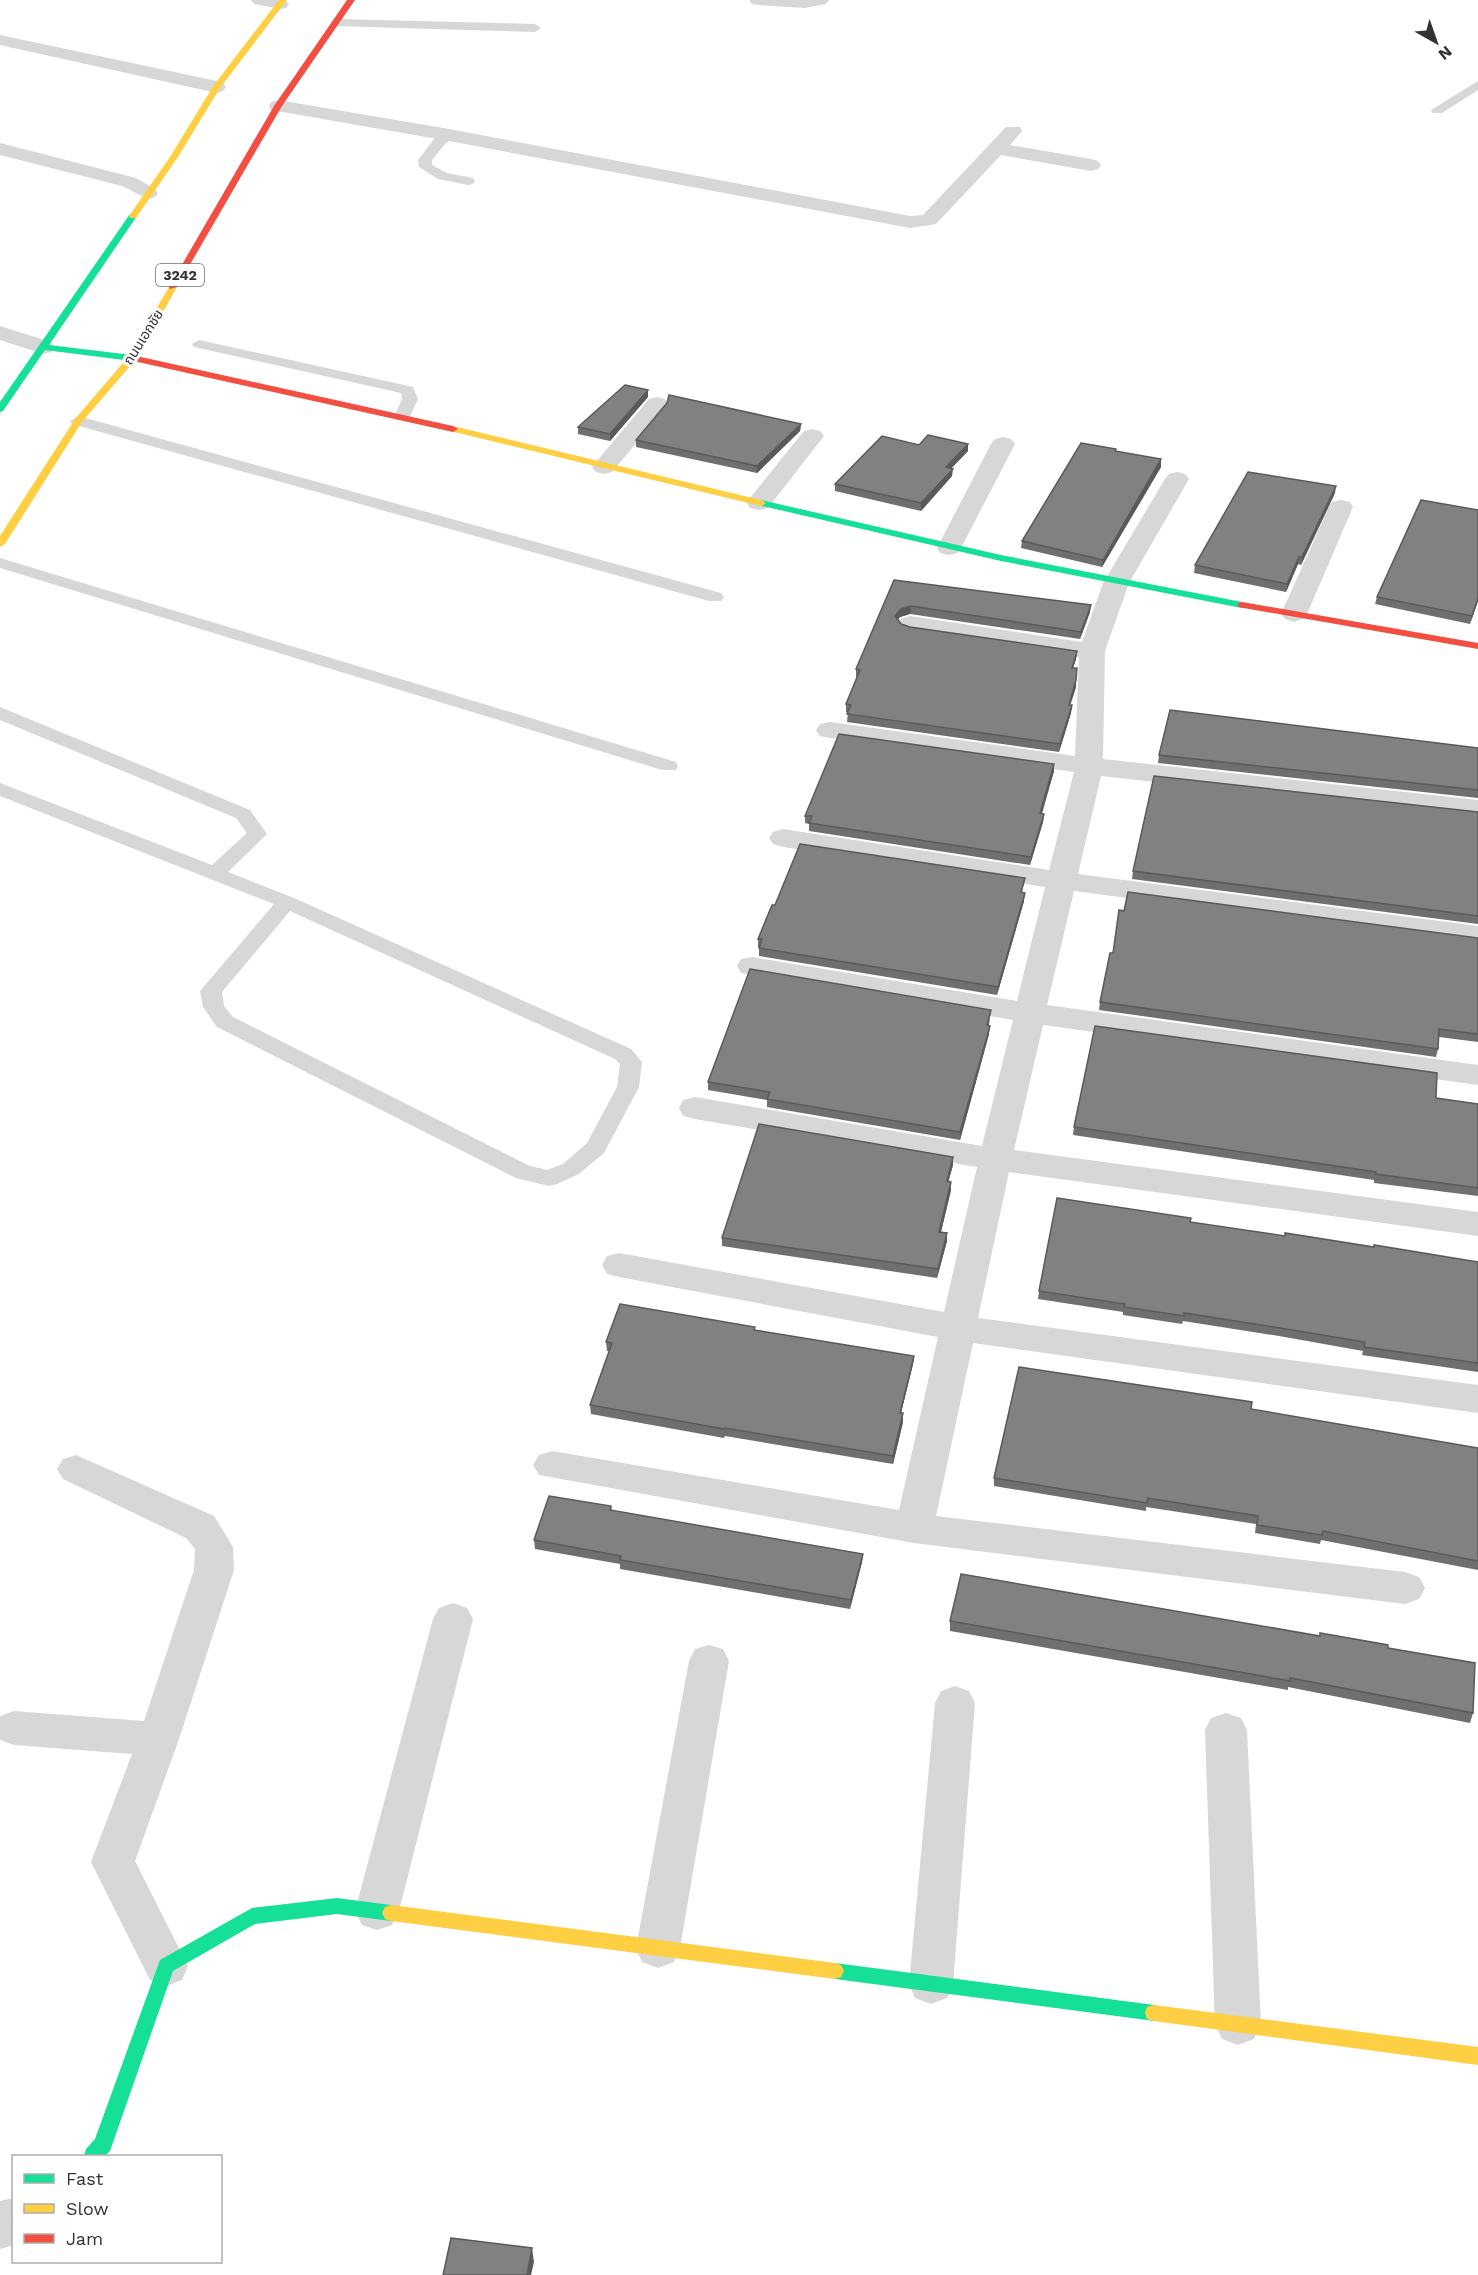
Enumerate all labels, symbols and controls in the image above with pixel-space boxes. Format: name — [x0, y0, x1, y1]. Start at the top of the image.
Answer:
north arrow — [1406, 12, 1466, 72]
text: N — [1435, 42, 1456, 64]
road number: 3242 — [156, 264, 204, 286]
street label: ถนนเอกชัย — [120, 306, 166, 368]
legend — [12, 2155, 222, 2263]
text: Fast — [66, 2168, 104, 2189]
text: Slow — [66, 2198, 109, 2219]
text: Jam — [66, 2228, 103, 2249]

